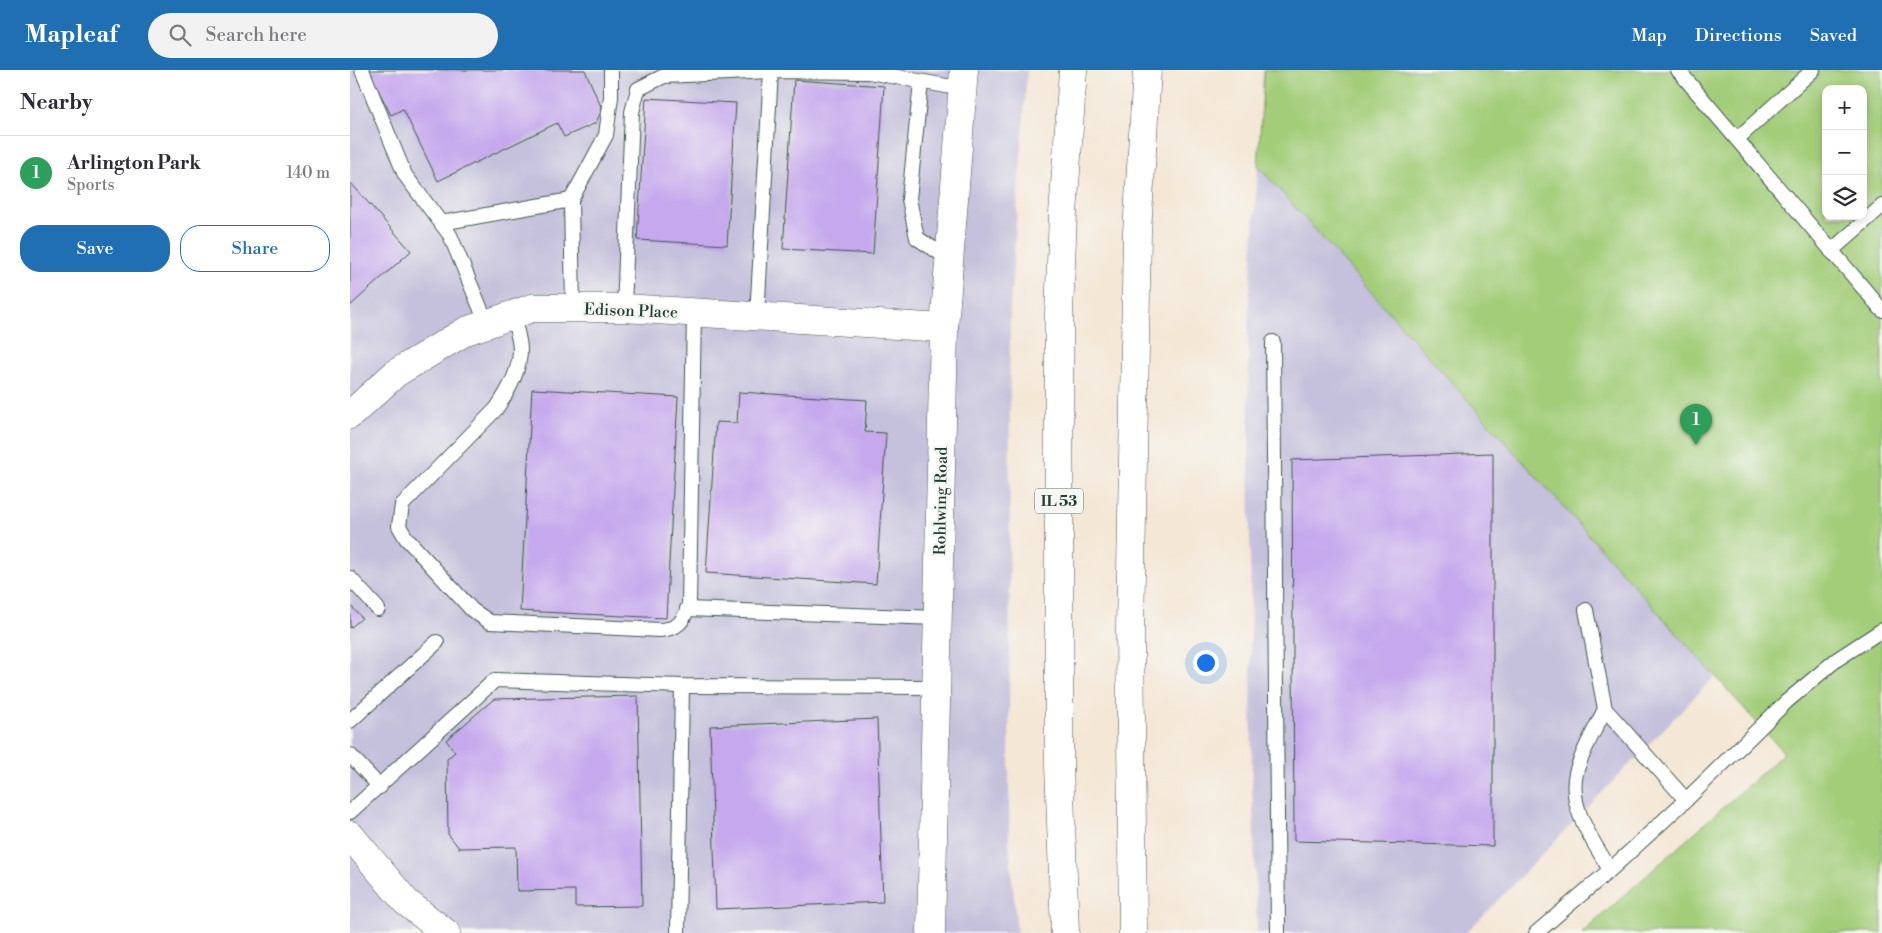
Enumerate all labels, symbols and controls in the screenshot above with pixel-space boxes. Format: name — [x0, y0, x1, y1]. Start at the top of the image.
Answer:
search box — [148, 13, 498, 58]
text: Mapleaf — [25, 20, 118, 50]
icon: search — [166, 21, 194, 49]
text: Search here — [206, 23, 307, 47]
text: Map — [1631, 24, 1667, 47]
text: Directions — [1695, 24, 1782, 47]
text: Saved — [1810, 24, 1857, 47]
map controls — [1822, 85, 1867, 220]
button: + — [1822, 85, 1867, 130]
text: Nearby — [20, 90, 93, 116]
button: − — [1822, 130, 1867, 175]
text: Arlington Park — [67, 151, 201, 175]
text: 1 — [32, 163, 40, 183]
text: 140 m — [286, 163, 330, 183]
text: Sports — [67, 175, 114, 195]
button: layers — [1822, 175, 1867, 220]
button: Save — [20, 225, 170, 272]
button: Share — [180, 225, 330, 272]
street label: Edison Place — [584, 299, 678, 323]
pin: 1 — [1680, 404, 1712, 445]
street label: Rohlwing Road — [930, 447, 952, 556]
road number: IL 53 — [1035, 488, 1083, 514]
your location — [1193, 650, 1219, 676]

